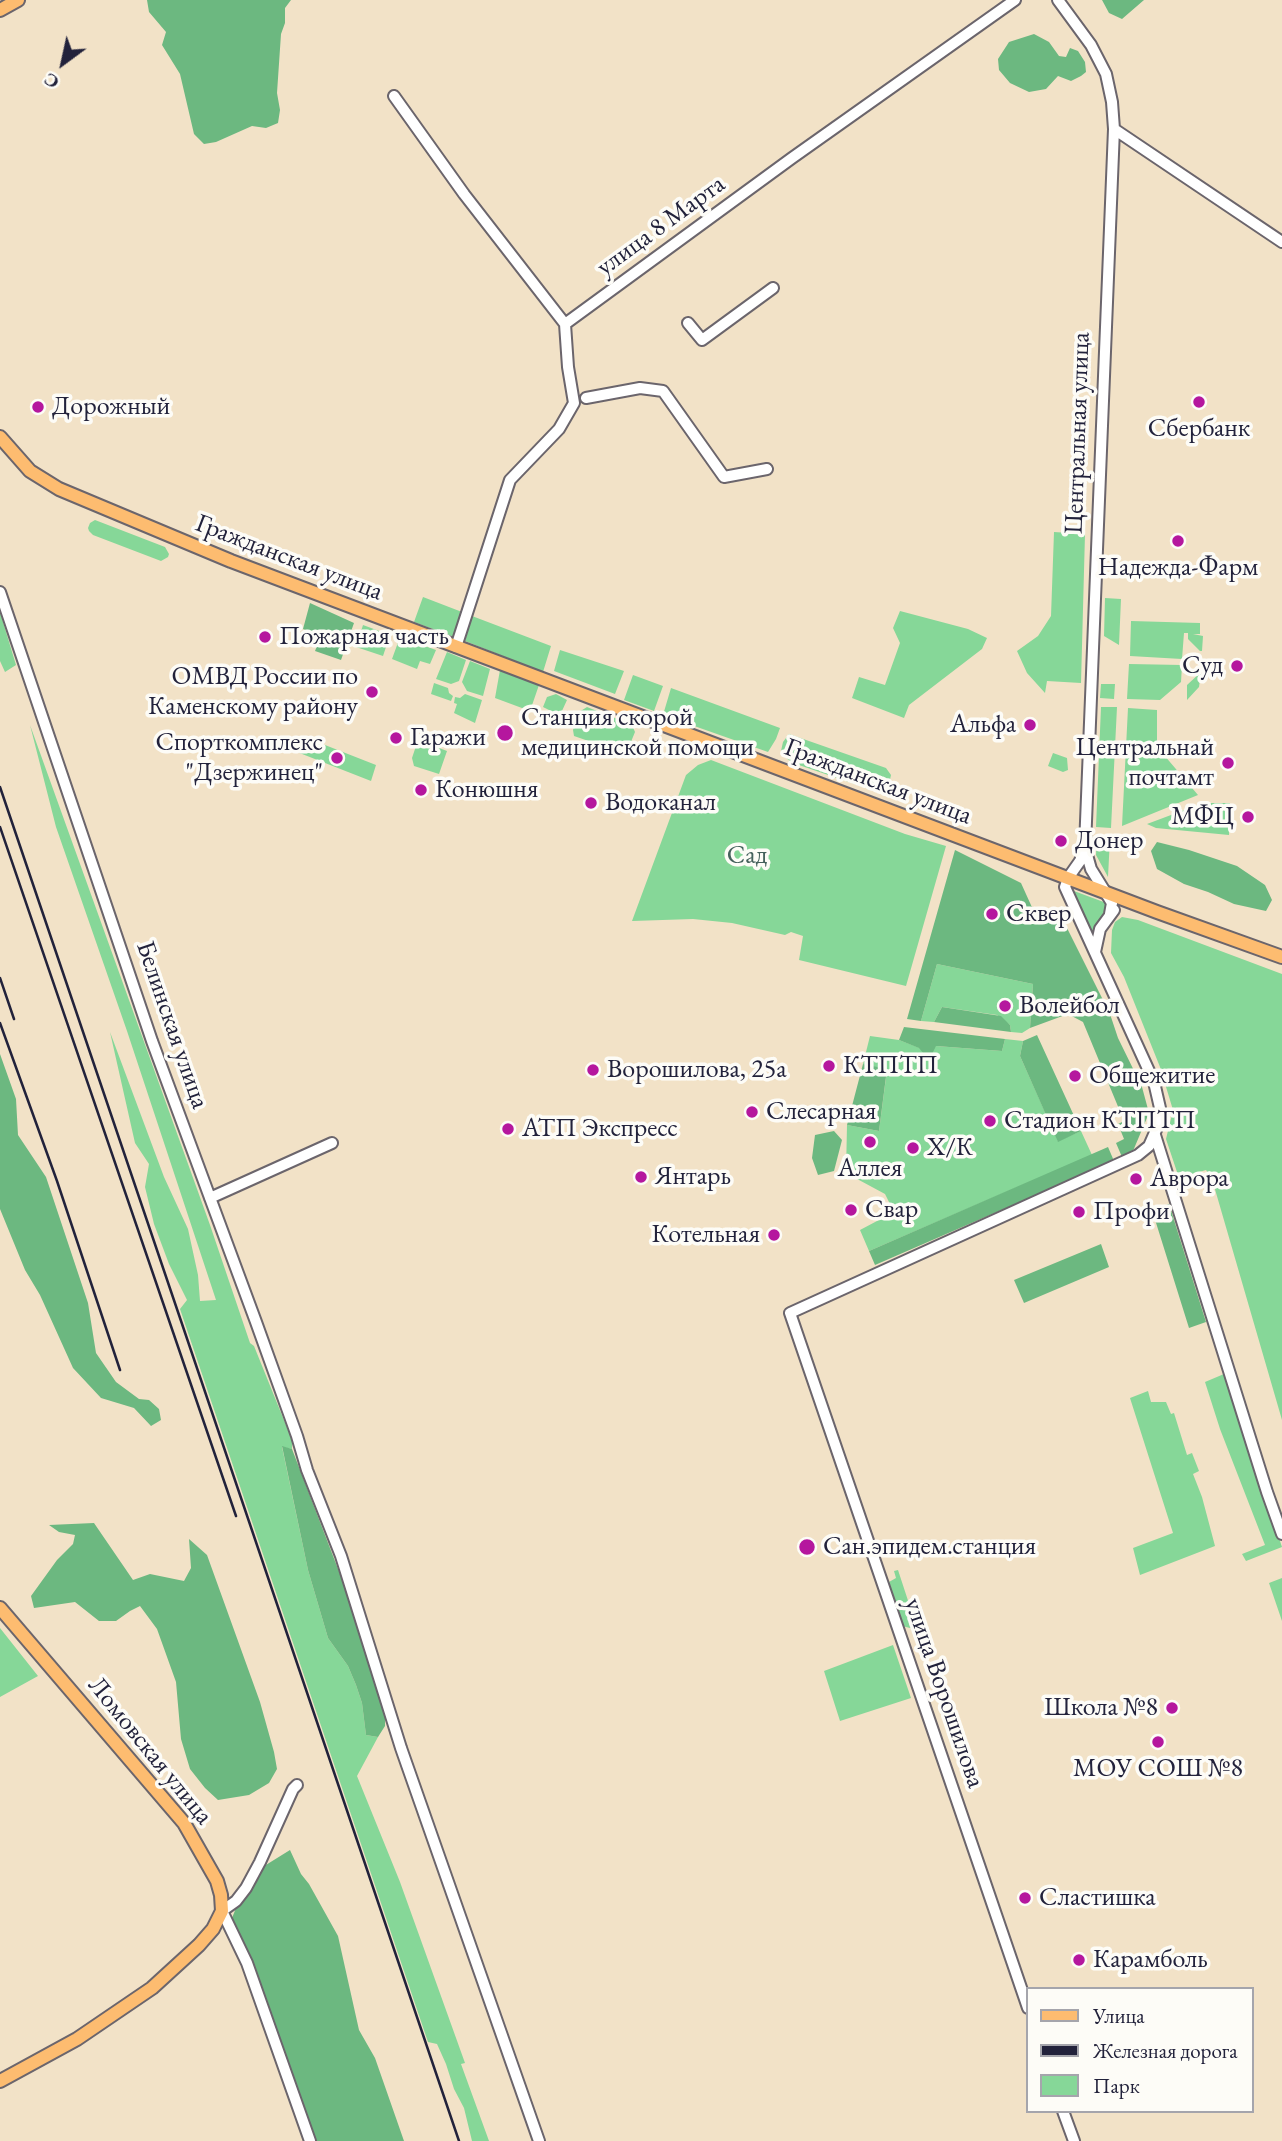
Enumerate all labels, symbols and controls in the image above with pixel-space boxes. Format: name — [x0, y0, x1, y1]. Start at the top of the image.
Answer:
north arrow — [28, 28, 98, 98]
text: С — [39, 67, 64, 95]
street label: улица 8 Марта — [591, 169, 731, 283]
street label: Центральная улица — [1059, 332, 1097, 534]
place label: Дорожный — [52, 391, 170, 423]
marker: Сбербанк — [1191, 394, 1207, 410]
marker: Дорожный — [30, 399, 46, 415]
place label: Сбербанк — [1148, 413, 1250, 445]
street label: Гражданская улица — [191, 508, 387, 608]
marker: Надежда-Фарм — [1170, 533, 1186, 549]
place label: Надежда-Фарм — [1098, 552, 1258, 584]
place label: Пожарная часть — [279, 621, 449, 653]
marker: Пожарная часть — [257, 629, 273, 645]
place label: Суд — [1182, 650, 1223, 682]
marker: Суд — [1229, 658, 1245, 674]
place label: ОМВД России по Каменскому району — [148, 661, 358, 722]
marker: ОМВД России по Каменскому району — [364, 684, 380, 700]
place label: Станция скорой медицинской помощи — [521, 702, 754, 764]
place label: Альфа — [950, 709, 1016, 741]
marker: Альфа — [1022, 717, 1038, 733]
place label: Гаражи — [410, 722, 486, 754]
marker: Станция скорой медицинской помощи — [495, 723, 515, 743]
place label: Спорткомплекс "Дзержинец" — [155, 727, 323, 788]
marker: Гаражи — [388, 730, 404, 746]
street label: Гражданская улица — [780, 732, 976, 832]
place label: Центральнай почтамт — [1076, 732, 1214, 794]
marker: Спорткомплекс "Дзержинец" — [329, 750, 345, 766]
marker: Центральнай почтамт — [1220, 755, 1236, 771]
place label: Конюшня — [435, 774, 538, 806]
marker: Конюшня — [413, 782, 429, 798]
place label: Водоканал — [605, 787, 716, 819]
marker: Водоканал — [583, 795, 599, 811]
place label: МФЦ — [1171, 801, 1234, 833]
marker: МФЦ — [1240, 809, 1256, 825]
place label: Донер — [1075, 825, 1143, 857]
marker: Донер — [1053, 833, 1069, 849]
park label: Сад — [727, 840, 767, 872]
place label: Сквер — [1006, 898, 1072, 930]
marker: Сквер — [984, 906, 1000, 922]
street label: Белинская улица — [129, 937, 215, 1113]
place label: Волейбол — [1019, 990, 1120, 1022]
marker: Волейбол — [997, 998, 1013, 1014]
place label: КТПТП — [843, 1050, 938, 1082]
place label: Ворошилова, 25а — [607, 1054, 787, 1086]
marker: КТПТП — [821, 1058, 837, 1074]
place label: Общежитие — [1089, 1060, 1215, 1092]
marker: Ворошилова, 25а — [585, 1062, 601, 1078]
marker: Общежитие — [1067, 1068, 1083, 1084]
place label: Слесарная — [766, 1096, 876, 1128]
marker: Слесарная — [744, 1104, 760, 1120]
place label: Стадион КТПТП — [1004, 1105, 1196, 1137]
place label: АТП Экспресс — [522, 1113, 678, 1145]
marker: Стадион КТПТП — [982, 1113, 998, 1129]
marker: АТП Экспресс — [500, 1121, 516, 1137]
place label: Х/К — [927, 1132, 973, 1164]
marker: Аллея — [862, 1134, 878, 1150]
marker: Х/К — [905, 1140, 921, 1156]
place label: Аллея — [838, 1153, 902, 1185]
place label: Янтарь — [655, 1161, 731, 1193]
place label: Аврора — [1150, 1163, 1229, 1195]
marker: Янтарь — [633, 1169, 649, 1185]
marker: Аврора — [1128, 1171, 1144, 1187]
place label: Свар — [865, 1194, 918, 1226]
place label: Профи — [1093, 1196, 1170, 1228]
marker: Свар — [843, 1202, 859, 1218]
marker: Профи — [1071, 1204, 1087, 1220]
place label: Котельная — [652, 1219, 760, 1251]
marker: Котельная — [766, 1227, 782, 1243]
place label: Сан.эпидем.станция — [823, 1531, 1036, 1563]
marker: Сан.эпидем.станция — [797, 1537, 817, 1557]
street label: улица Ворошилова — [897, 1594, 991, 1792]
street label: Ломовская улица — [81, 1671, 219, 1831]
place label: Школа №8 — [1044, 1692, 1158, 1724]
marker: Школа №8 — [1164, 1700, 1180, 1716]
marker: МОУ СОШ №8 — [1150, 1734, 1166, 1750]
place label: МОУ СОШ №8 — [1073, 1753, 1243, 1785]
place label: Сластишка — [1039, 1882, 1156, 1914]
marker: Сластишка — [1017, 1890, 1033, 1906]
place label: Карамболь — [1093, 1944, 1208, 1976]
marker: Карамболь — [1071, 1952, 1087, 1968]
legend — [1026, 1987, 1254, 2113]
text: Улица — [1093, 2002, 1145, 2029]
text: Железная дорога — [1093, 2037, 1238, 2064]
text: Парк — [1093, 2072, 1140, 2099]

